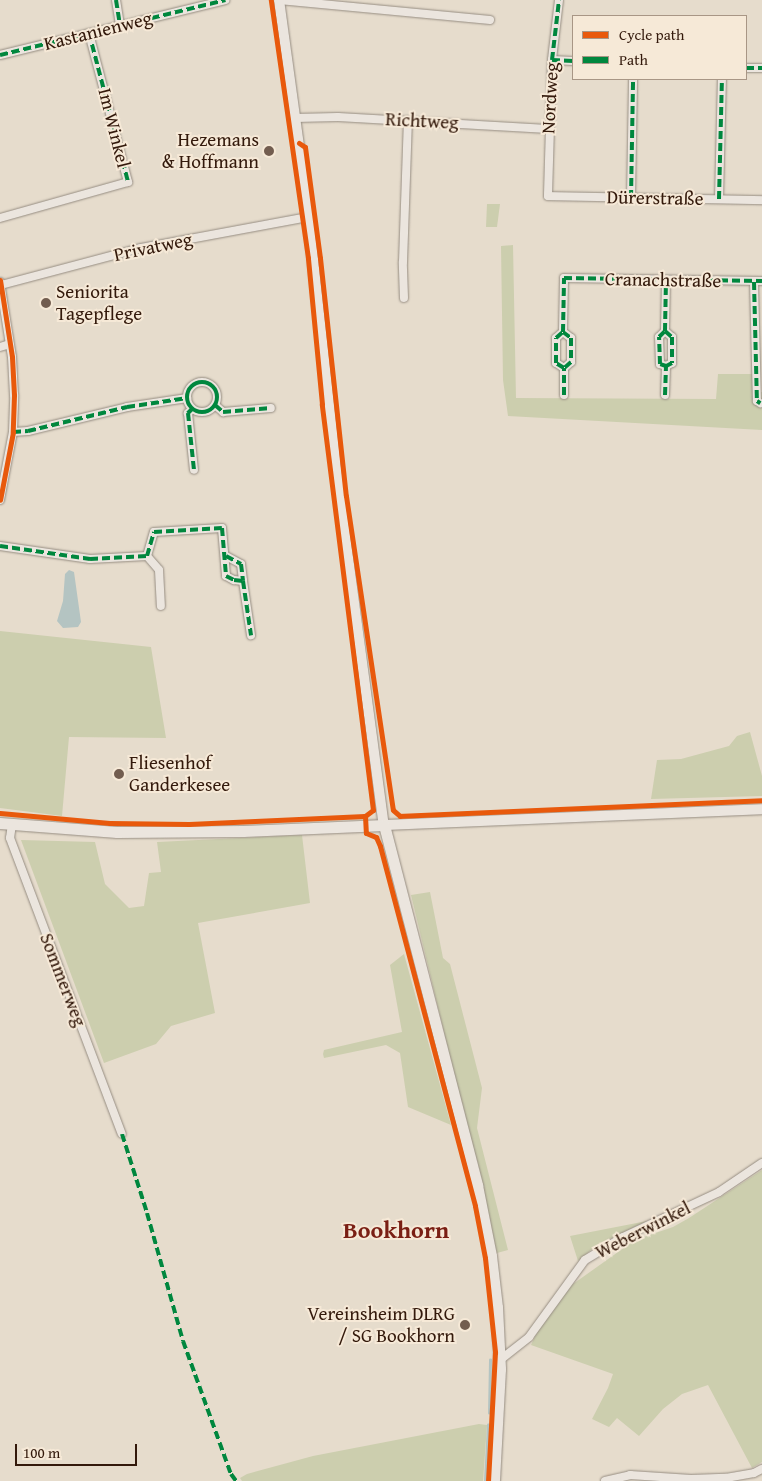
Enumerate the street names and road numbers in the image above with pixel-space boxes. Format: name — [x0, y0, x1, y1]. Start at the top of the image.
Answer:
street label: Kastanienweg — [42, 7, 154, 55]
street label: Nordweg — [537, 62, 563, 134]
street label: Im Winkel — [93, 86, 135, 170]
street label: Richtweg — [385, 108, 459, 134]
street label: Dürerstraße — [606, 186, 704, 210]
street label: Privatweg — [112, 228, 194, 266]
street label: Cranachstraße — [605, 268, 721, 292]
street label: Sommerweg — [35, 930, 91, 1030]
street label: Weberwinkel — [592, 1196, 694, 1264]

